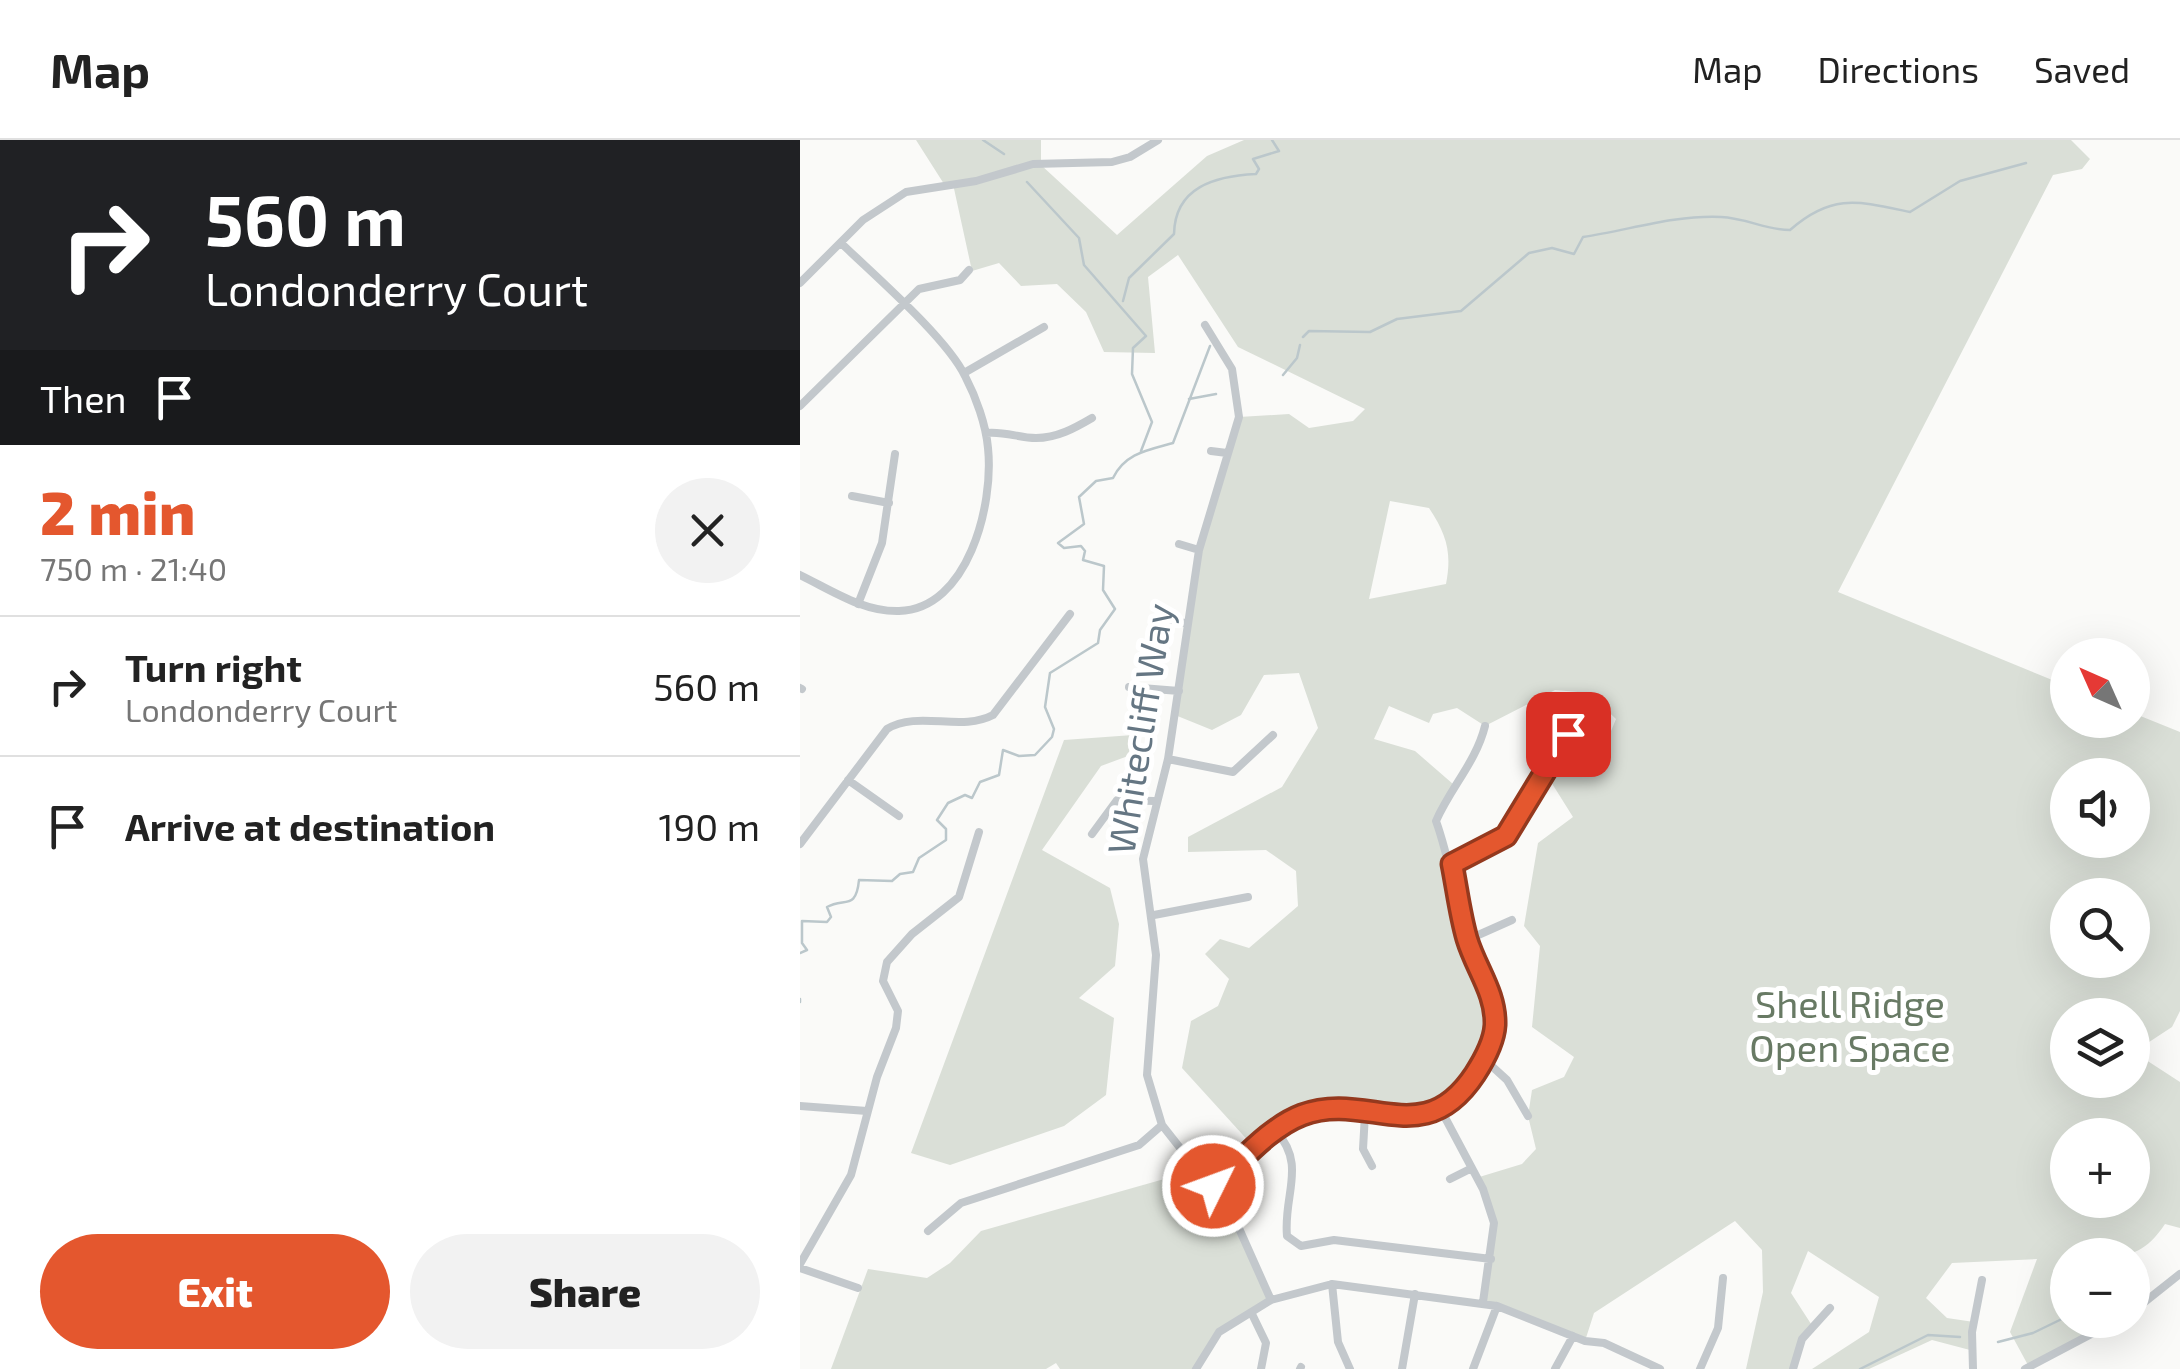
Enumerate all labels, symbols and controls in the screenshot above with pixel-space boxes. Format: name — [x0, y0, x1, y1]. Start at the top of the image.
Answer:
text: Map — [50, 40, 150, 98]
text: Map — [1692, 48, 1763, 90]
text: Directions — [1818, 48, 1979, 90]
text: Saved — [2034, 48, 2130, 90]
text: 560 m — [205, 176, 406, 260]
icon: right — [40, 180, 170, 310]
text: Londonderry Court — [205, 261, 588, 315]
icon: arrive — [147, 370, 202, 425]
text: Then — [40, 375, 127, 421]
text: 2 min — [40, 475, 195, 547]
button: close — [655, 478, 760, 583]
text: 750 m · 21:40 — [40, 549, 227, 587]
street label: Whitecliff Way — [1097, 600, 1182, 857]
north arrow — [2050, 638, 2150, 738]
map controls — [2050, 638, 2150, 1338]
text: Turn right — [125, 644, 302, 690]
icon: right — [40, 659, 95, 714]
text: 560 m — [653, 663, 760, 709]
text: Londonderry Court — [125, 690, 397, 728]
pin — [1526, 692, 1611, 777]
icon: arrive — [1541, 707, 1596, 762]
button: sound — [2050, 758, 2150, 858]
icon: arrive — [40, 799, 95, 854]
text: Arrive at destination — [125, 803, 495, 849]
text: 190 m — [658, 803, 760, 849]
button: search — [2050, 878, 2150, 978]
park label: Shell Ridge Open Space — [1749, 980, 1951, 1070]
button: layers — [2050, 998, 2150, 1098]
button: + — [2050, 1118, 2150, 1218]
position arrow — [1161, 1134, 1265, 1238]
button: Exit — [40, 1234, 390, 1349]
button: Share — [410, 1234, 760, 1349]
button: − — [2050, 1238, 2150, 1338]

